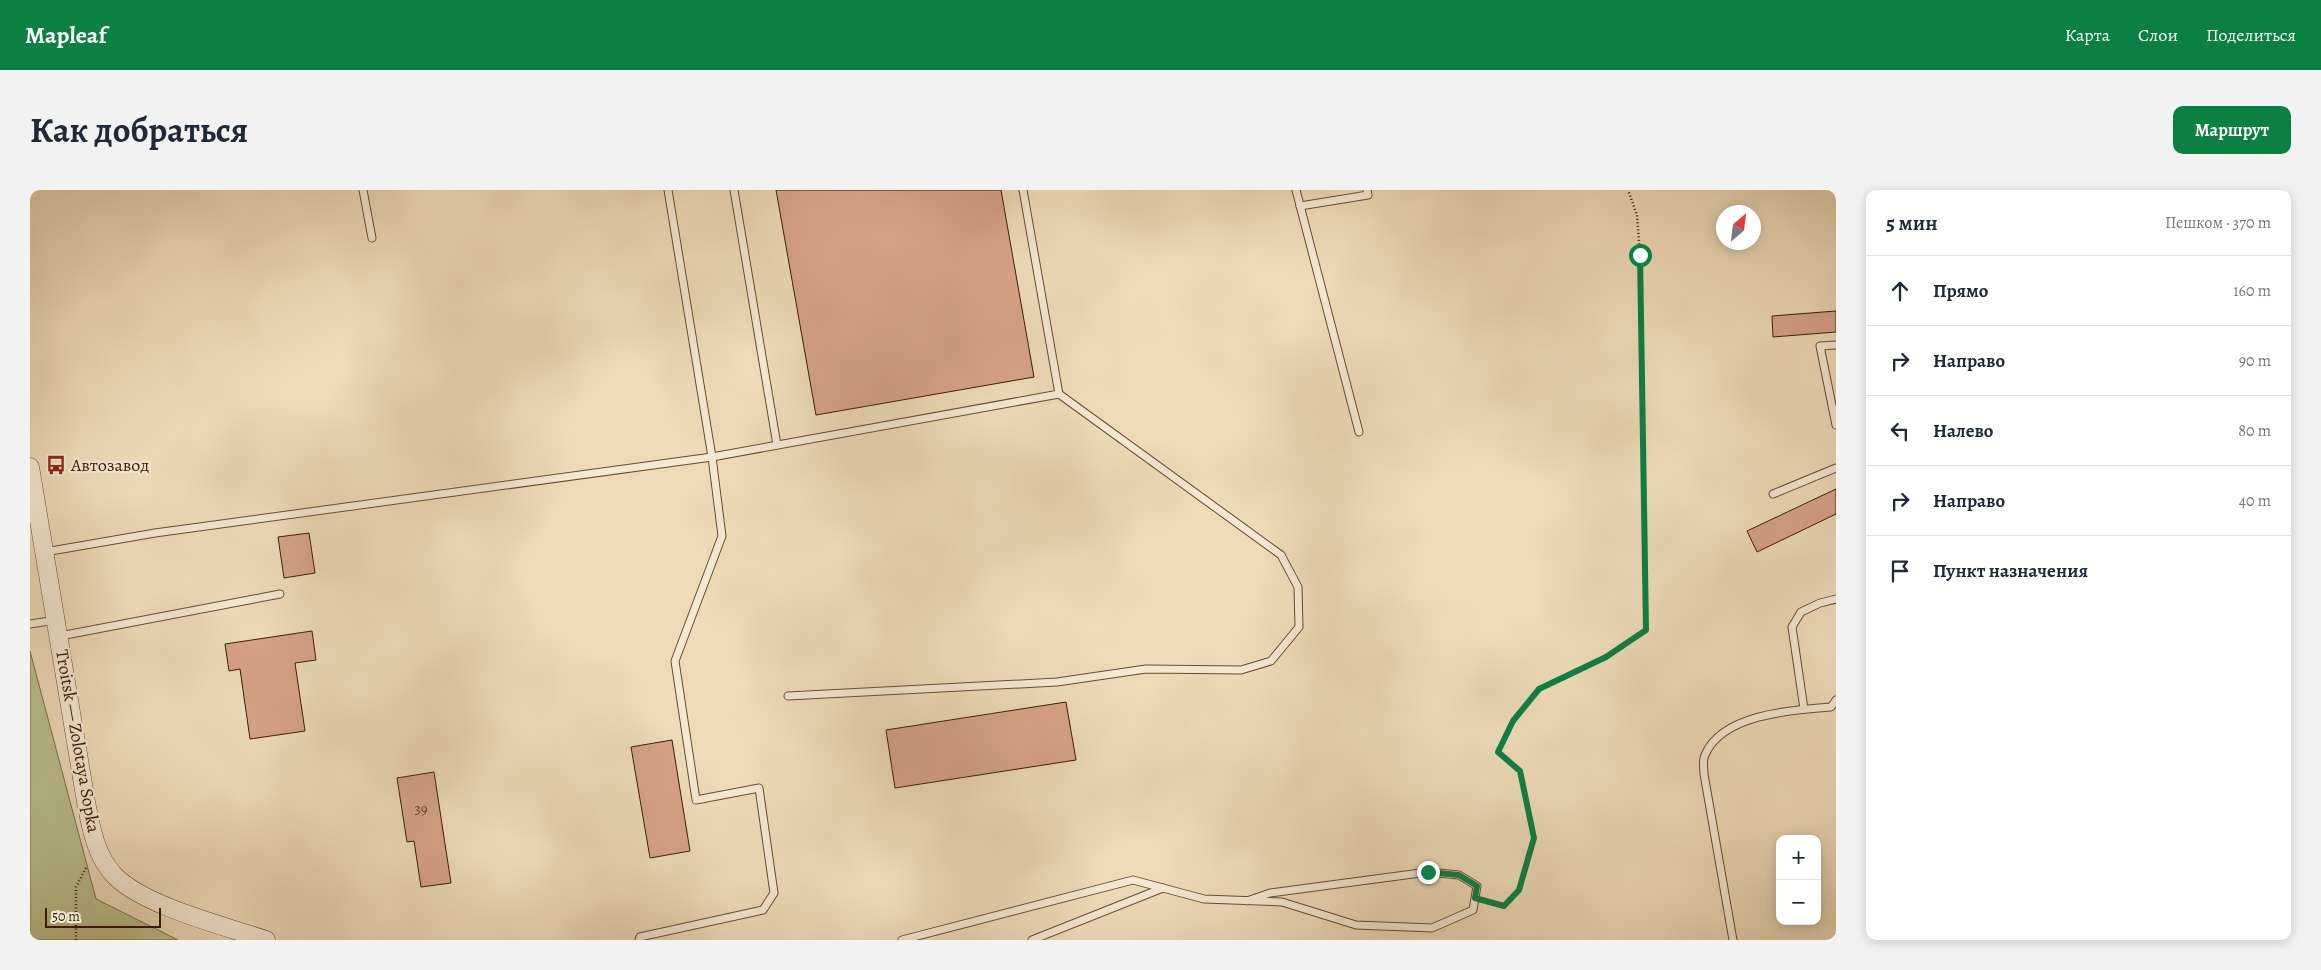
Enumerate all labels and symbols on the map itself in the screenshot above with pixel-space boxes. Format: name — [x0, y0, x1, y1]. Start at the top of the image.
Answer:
north arrow — [1716, 205, 1761, 250]
route start — [1629, 244, 1652, 267]
place label: Автозавод — [70, 453, 149, 477]
bus stop icon: Автозавод — [45, 454, 67, 476]
street label: Troitsk — Zolotaya Sopka — [50, 648, 106, 835]
house number: 39 — [414, 799, 428, 819]
route end — [1417, 861, 1440, 884]
scale bar — [45, 905, 161, 928]

